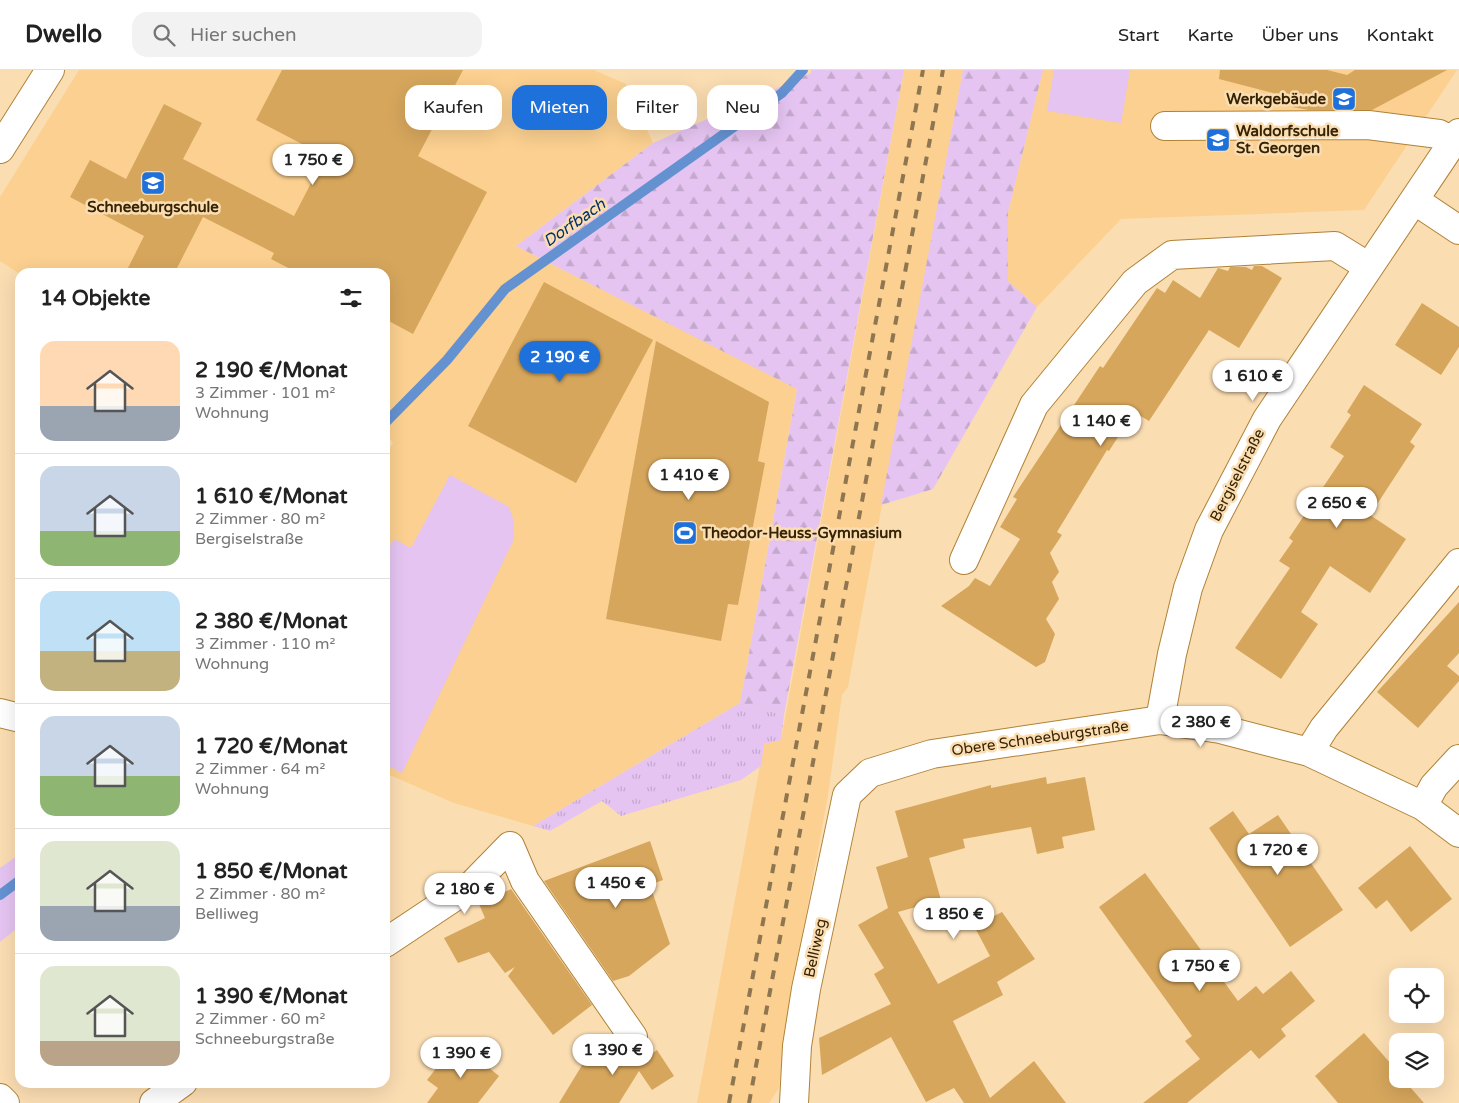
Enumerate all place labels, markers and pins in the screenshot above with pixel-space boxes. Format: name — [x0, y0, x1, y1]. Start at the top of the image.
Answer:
school or university icon: Werkgebäude — [1331, 86, 1357, 112]
place label: Werkgebäude — [1226, 90, 1326, 109]
place label: Waldorfschule St. Georgen — [1236, 122, 1339, 158]
school or university icon: Waldorfschule St. Georgen — [1205, 127, 1231, 153]
pin: 1 750 € — [267, 144, 359, 186]
school or university icon: Schneeburgschule — [140, 170, 166, 196]
place label: Schneeburgschule — [87, 198, 219, 217]
pin: 2 190 € — [514, 340, 606, 383]
pin: 1 610 € — [1207, 360, 1299, 402]
pin: 1 140 € — [1055, 404, 1147, 447]
pin: 1 410 € — [643, 458, 735, 501]
pin: 2 650 € — [1291, 486, 1383, 529]
sports icon: Theodor-Heuss-Gymnasium — [672, 520, 698, 546]
place label: Theodor-Heuss-Gymnasium — [701, 524, 902, 543]
pin: 2 380 € — [1155, 706, 1247, 748]
pin: 1 720 € — [1232, 834, 1324, 876]
pin: 1 450 € — [570, 866, 662, 909]
pin: 2 180 € — [419, 872, 511, 915]
pin: 1 850 € — [908, 898, 1000, 940]
pin: 1 750 € — [1154, 950, 1246, 992]
pin: 1 390 € — [567, 1034, 659, 1076]
pin: 1 390 € — [415, 1036, 507, 1079]

